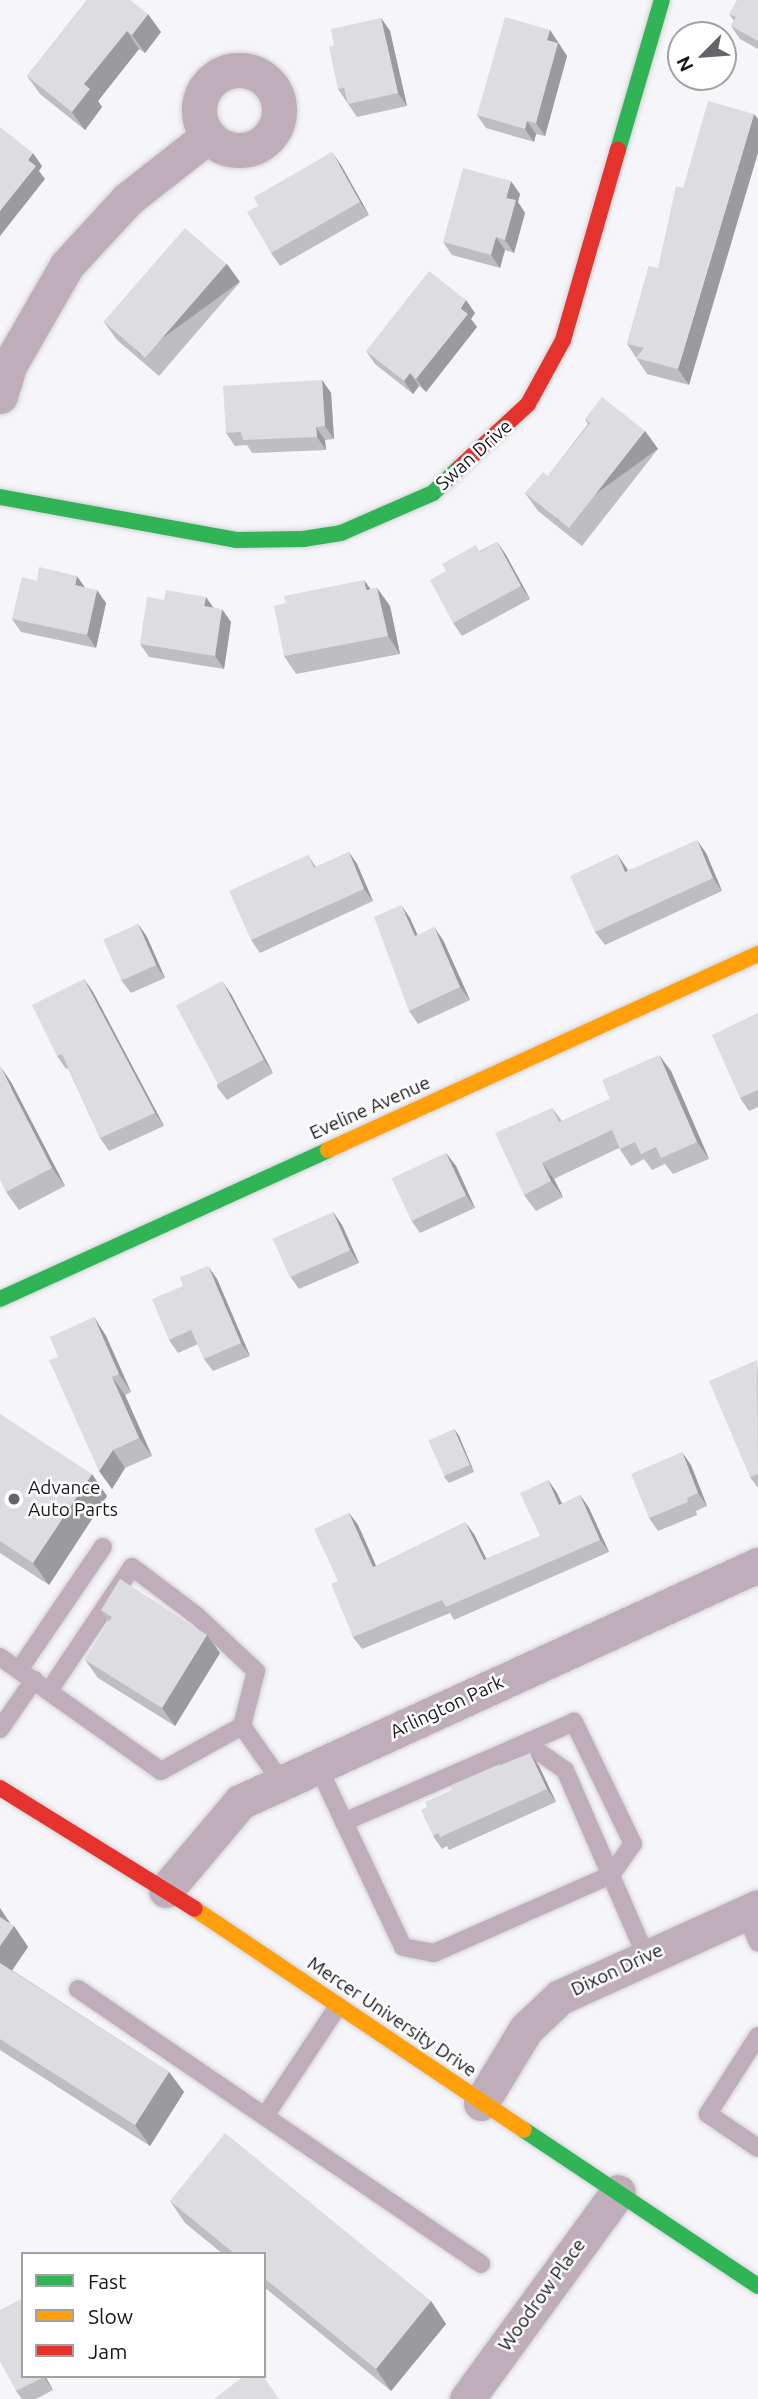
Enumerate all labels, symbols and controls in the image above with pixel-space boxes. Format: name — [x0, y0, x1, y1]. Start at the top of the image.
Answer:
north arrow — [667, 21, 737, 91]
text: N — [672, 53, 698, 75]
street label: Swan Drive — [431, 415, 517, 495]
street label: Eveline Avenue — [306, 1071, 434, 1145]
place label: Advance Auto Parts — [28, 1477, 118, 1521]
marker: Advance Auto Parts — [6, 1491, 22, 1507]
street label: Arlington Park — [387, 1671, 507, 1743]
street label: Dixon Drive — [567, 1939, 667, 2001]
street label: Mercer University Drive — [303, 1952, 481, 2082]
street label: Woodrow Place — [494, 2234, 590, 2356]
legend — [21, 2252, 266, 2378]
text: Fast — [88, 2269, 126, 2293]
text: Slow — [88, 2304, 133, 2328]
text: Jam — [88, 2339, 127, 2363]

